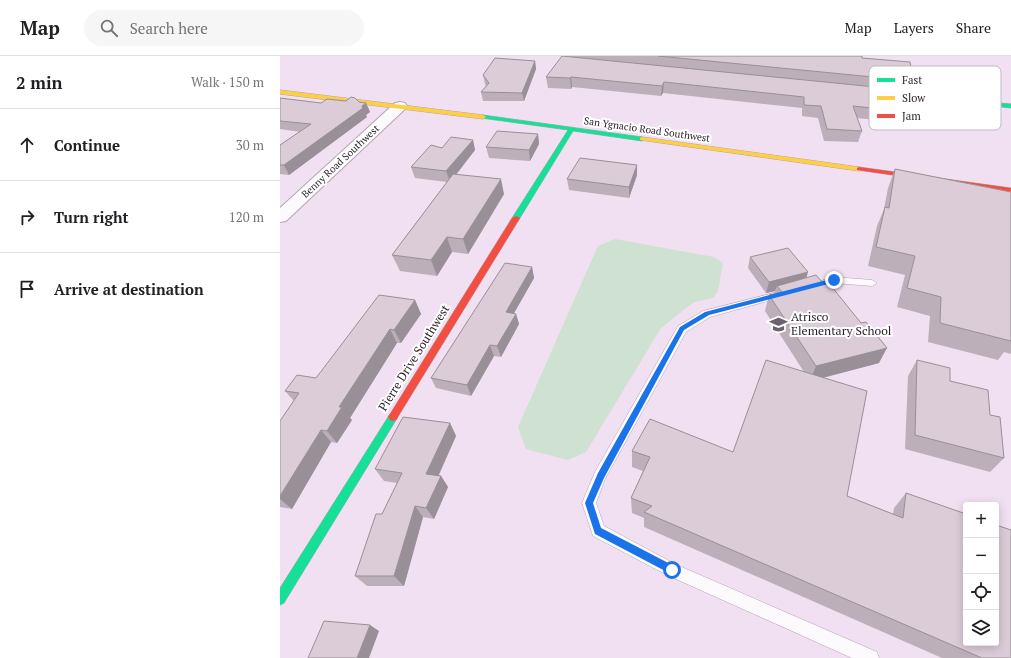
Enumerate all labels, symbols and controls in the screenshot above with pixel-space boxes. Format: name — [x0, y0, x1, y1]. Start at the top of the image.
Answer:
search box — [84, 10, 364, 46]
text: Map — [20, 15, 60, 40]
icon: search — [98, 17, 120, 39]
text: Search here — [130, 18, 208, 38]
text: Map — [845, 18, 872, 37]
text: Layers — [894, 18, 934, 37]
text: Share — [956, 18, 991, 37]
legend — [869, 66, 1001, 130]
text: 2 min — [16, 71, 63, 94]
text: Walk · 150 m — [191, 73, 264, 91]
text: Fast — [902, 73, 922, 87]
text: Slow — [902, 91, 926, 105]
text: Jam — [902, 109, 921, 123]
street label: San Ygnacio Road Southwest — [583, 114, 711, 145]
street label: Benny Road Southwest — [299, 122, 382, 201]
icon: ahead — [16, 134, 38, 156]
text: Continue — [54, 135, 120, 155]
text: 30 m — [236, 136, 264, 154]
icon: right — [16, 206, 38, 228]
text: Turn right — [54, 207, 129, 227]
text: 120 m — [229, 208, 264, 226]
route end — [825, 271, 843, 289]
icon: arrive — [16, 278, 38, 300]
text: Arrive at destination — [54, 279, 204, 299]
street label: Pierre Drive Southwest — [375, 301, 453, 414]
place label: Atrisco Elementary School — [791, 309, 892, 338]
school or university icon: Atrisco Elementary School — [768, 314, 788, 334]
map controls — [963, 502, 999, 646]
button: + — [963, 502, 999, 538]
button: − — [963, 538, 999, 574]
route start — [663, 561, 681, 579]
button: locate — [963, 574, 999, 610]
button: layers — [963, 610, 999, 646]

